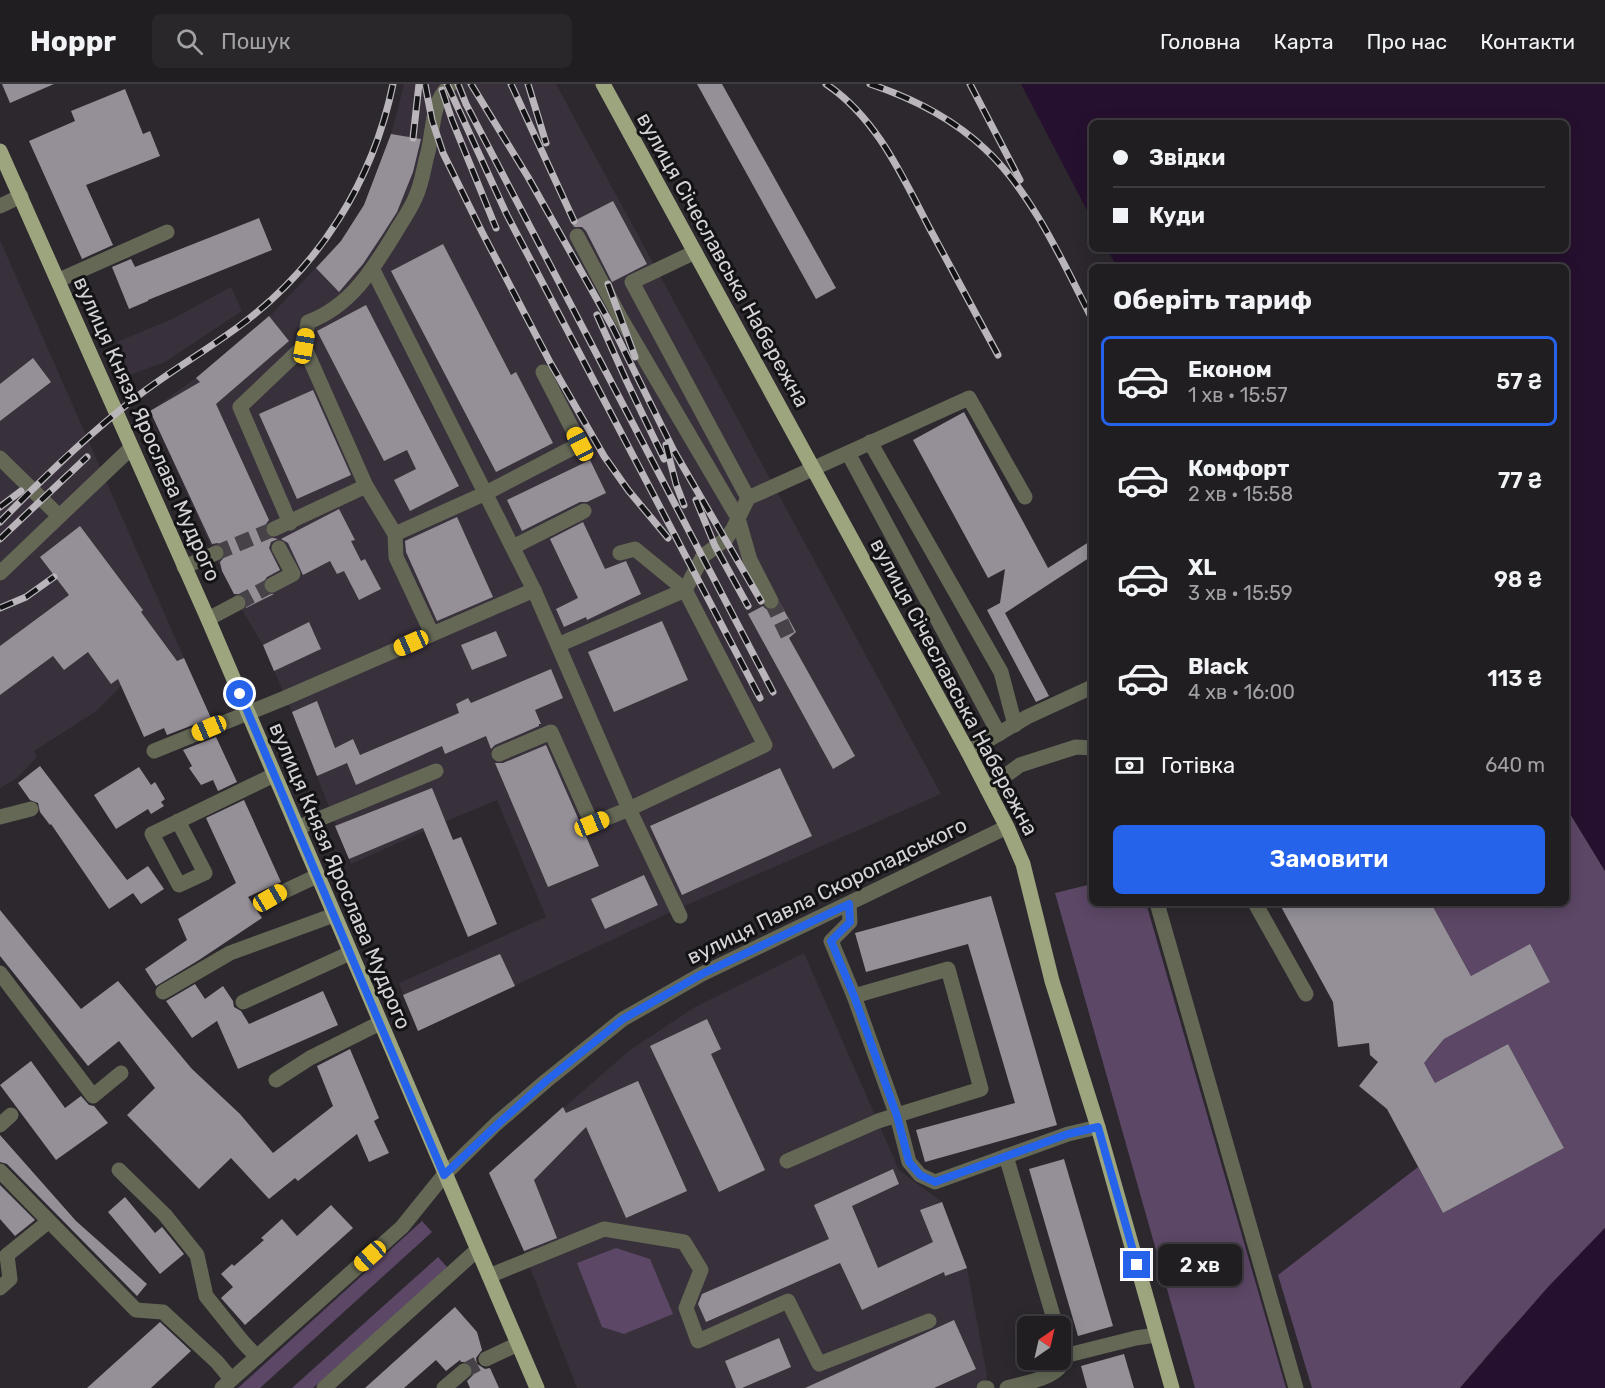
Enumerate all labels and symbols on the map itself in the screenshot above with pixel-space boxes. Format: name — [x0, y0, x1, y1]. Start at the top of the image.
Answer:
street label: вулиця Січеславська Набережна — [632, 108, 815, 411]
street label: вулиця Князя Ярослава Мудрого — [69, 273, 226, 585]
car — [292, 327, 316, 365]
car — [564, 424, 596, 464]
street label: вулиця Січеславська Набережна — [865, 534, 1044, 840]
car — [391, 627, 431, 659]
route start — [226, 680, 253, 707]
car — [189, 713, 229, 743]
street label: вулиця Князя Ярослава Мудрого — [264, 719, 417, 1033]
car — [572, 809, 612, 839]
street label: вулиця Павла Скоропадського — [683, 812, 971, 969]
car — [250, 881, 290, 915]
car — [351, 1237, 389, 1275]
callout: 2 хв — [1158, 1244, 1242, 1286]
route end — [1123, 1251, 1150, 1278]
north arrow — [1017, 1316, 1071, 1370]

